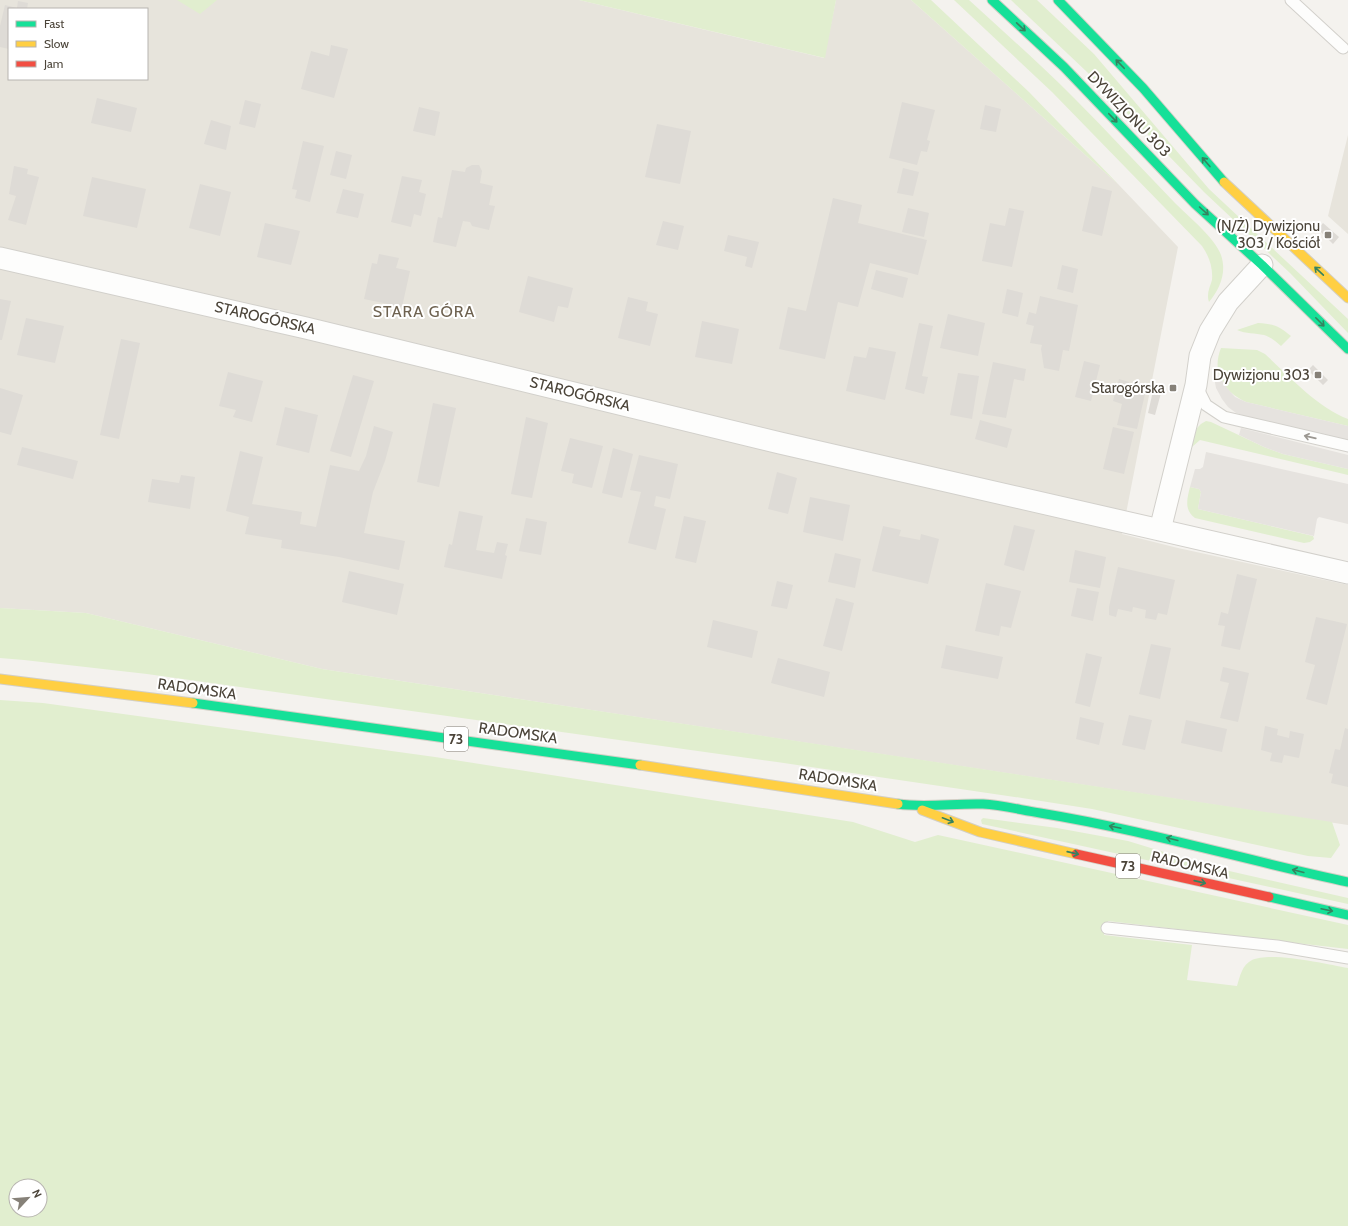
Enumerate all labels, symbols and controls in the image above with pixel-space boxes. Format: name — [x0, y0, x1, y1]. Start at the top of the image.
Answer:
legend — [8, 8, 148, 80]
text: Fast — [44, 16, 64, 31]
one-way arrow — [1015, 22, 1025, 31]
text: Slow — [44, 36, 69, 51]
text: Jam — [43, 56, 63, 71]
one-way arrow — [1115, 59, 1125, 69]
street label: DYWIZJONU 303 — [1084, 67, 1174, 161]
one-way arrow — [1109, 113, 1118, 123]
one-way arrow — [1202, 156, 1211, 167]
one-way arrow — [1198, 207, 1209, 216]
place label: (N/Ż) Dywizjonu 303 / Kościół — [1217, 216, 1320, 252]
marker: (N/Ż) Dywizjonu 303 / Kościół — [1323, 230, 1333, 240]
one-way arrow — [1315, 267, 1325, 276]
street label: STAROGÓRSKA — [213, 297, 318, 339]
district label: STARA GÓRA — [373, 302, 475, 321]
one-way arrow — [1315, 317, 1325, 326]
place label: Dywizjonu 303 — [1213, 366, 1310, 384]
marker: Dywizjonu 303 — [1313, 370, 1323, 380]
street label: STAROGÓRSKA — [528, 372, 633, 415]
place label: Starogórska — [1091, 379, 1166, 397]
marker: Starogórska — [1168, 383, 1178, 393]
one-way arrow — [1304, 433, 1317, 441]
street label: RADOMSKA — [156, 675, 238, 704]
street label: RADOMSKA — [477, 719, 559, 748]
road number: 73 — [444, 727, 468, 751]
street label: RADOMSKA — [797, 765, 879, 795]
one-way arrow — [941, 816, 953, 824]
one-way arrow — [1109, 822, 1122, 830]
one-way arrow — [1165, 835, 1178, 843]
street label: RADOMSKA — [1149, 847, 1231, 883]
one-way arrow — [1066, 850, 1079, 858]
road number: 73 — [1116, 854, 1140, 878]
one-way arrow — [1291, 866, 1304, 874]
one-way arrow — [1193, 879, 1206, 887]
one-way arrow — [1320, 907, 1333, 915]
north arrow — [8, 1178, 48, 1218]
text: N — [29, 1187, 45, 1200]

